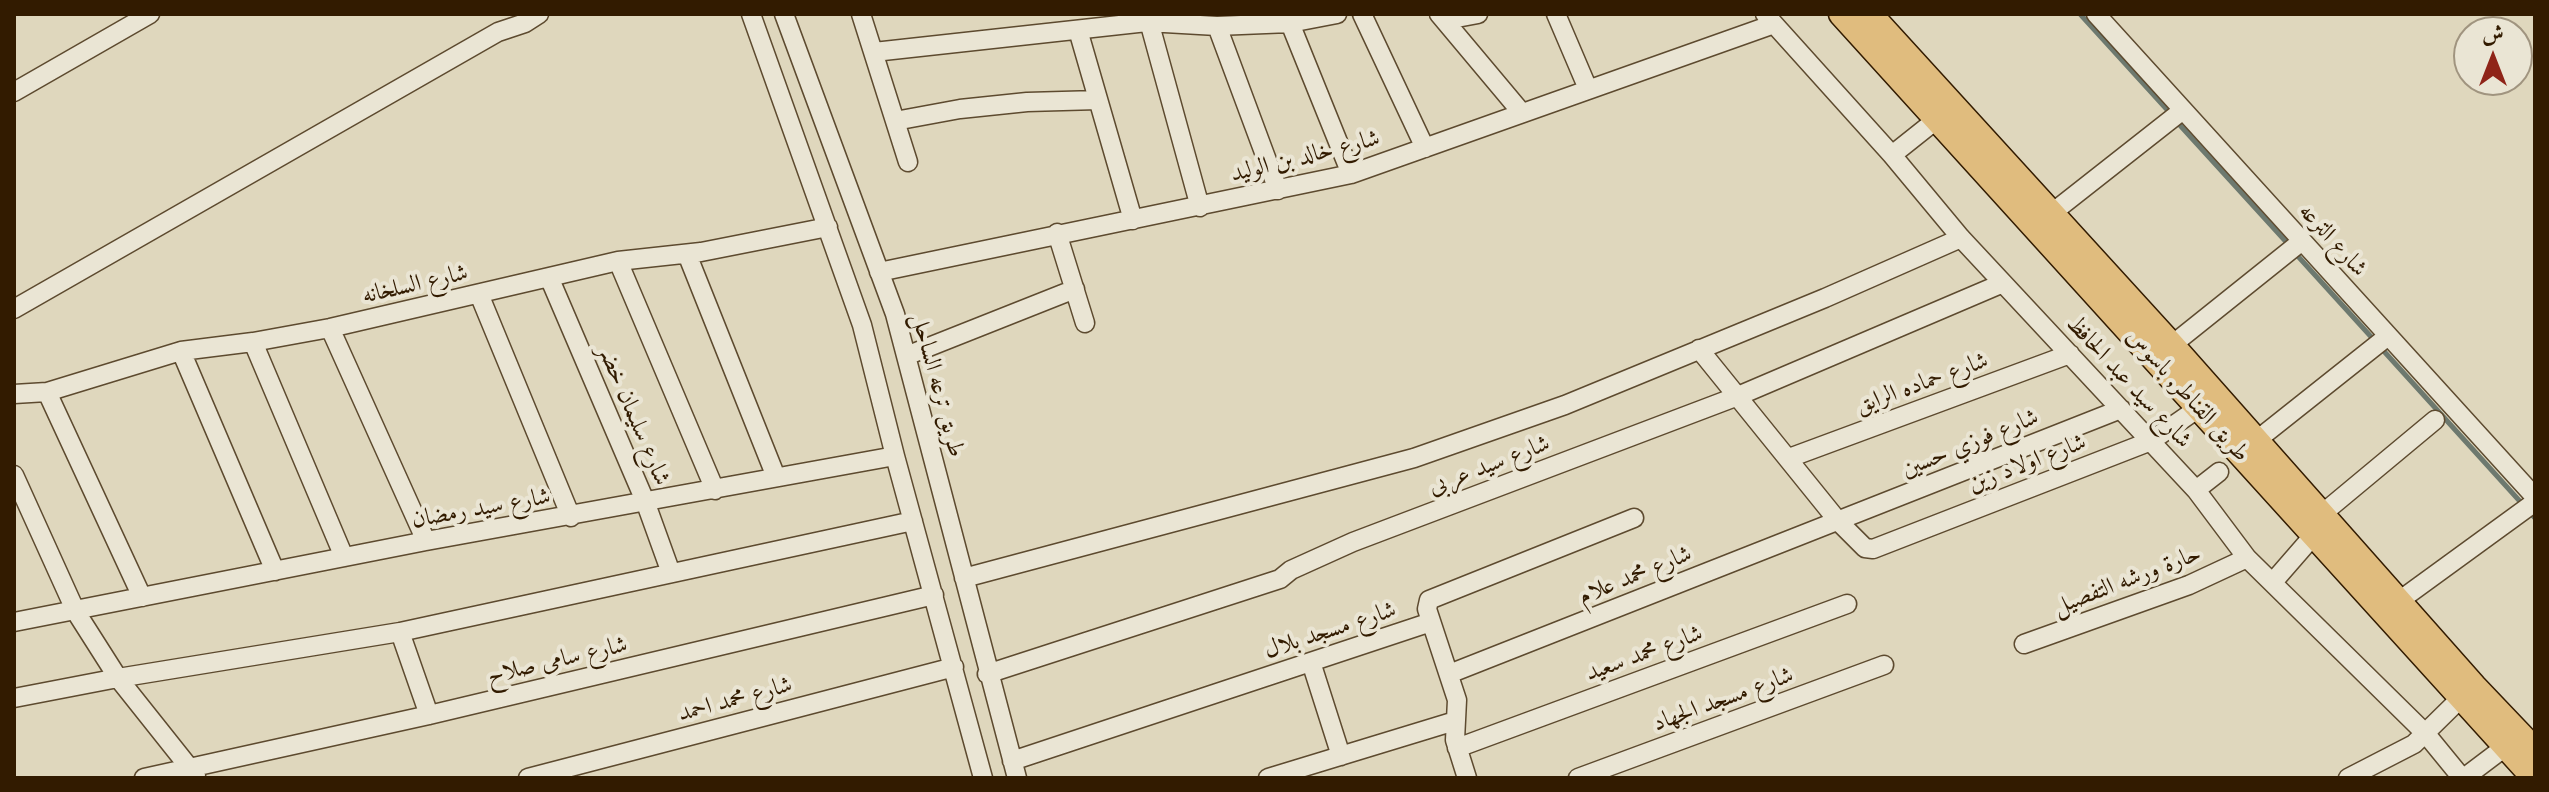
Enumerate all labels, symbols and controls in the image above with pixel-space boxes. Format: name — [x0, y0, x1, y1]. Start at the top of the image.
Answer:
north arrow — [2453, 16, 2533, 96]
text: ش — [2482, 20, 2504, 47]
street label: شارع خالد بن الوليد — [1227, 124, 1383, 188]
street label: شارع الترعه — [2292, 197, 2374, 283]
street label: شارع السلخانه — [359, 258, 471, 310]
street label: طريق ترعه الساحل — [905, 310, 971, 460]
street label: شارع سيد عبد الحافظ — [2060, 310, 2198, 454]
street label: طريق القناطر, باسوس — [2120, 322, 2256, 468]
street label: شارع سليمان خضر — [591, 340, 677, 490]
street label: شارع حماده الرايق — [1852, 346, 1992, 420]
street label: شارع فوزي حسين — [1897, 402, 2043, 484]
street label: شارع اولاد زين — [1964, 427, 2090, 499]
street label: شارع سيد عربى — [1424, 429, 1554, 501]
street label: شارع سيد رمضان — [409, 482, 553, 534]
street label: شارع محمد علام — [1574, 539, 1696, 611]
street label: حارة ورشه التفصيل — [2049, 539, 2205, 621]
street label: شارع مسجد بلال — [1260, 595, 1400, 665]
street label: شارع محمد سعيد — [1581, 618, 1707, 688]
street label: شارع سامى صلاح — [484, 630, 630, 690]
street label: شارع مسجد الجهاد — [1649, 660, 1797, 738]
street label: شارع محمد احمد — [675, 670, 795, 728]

